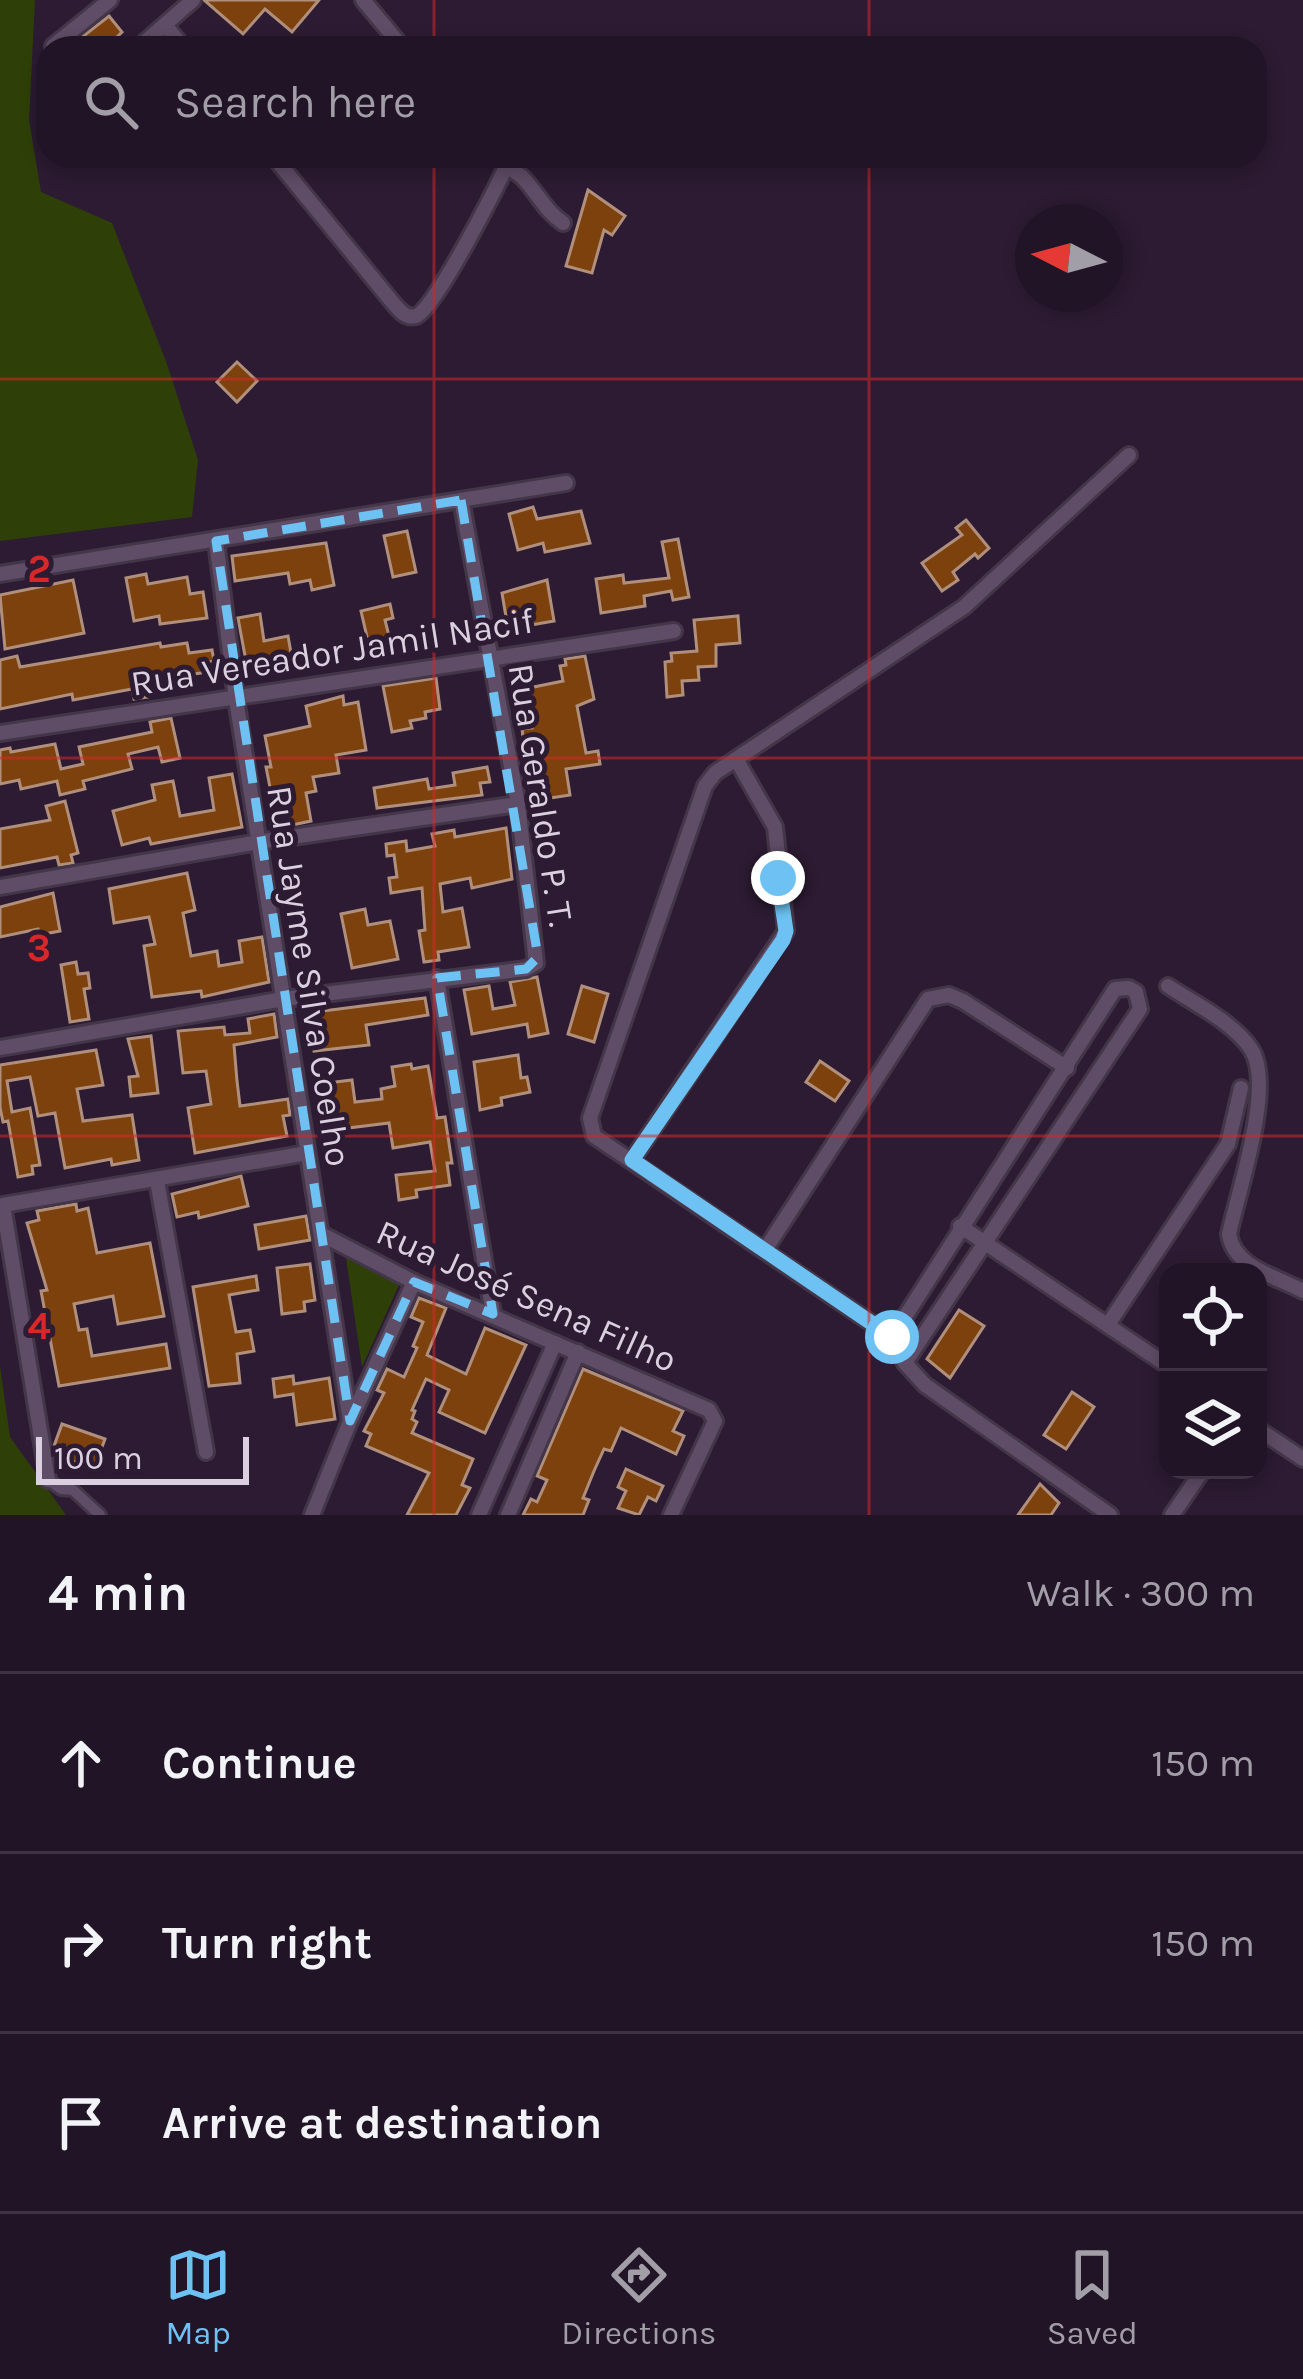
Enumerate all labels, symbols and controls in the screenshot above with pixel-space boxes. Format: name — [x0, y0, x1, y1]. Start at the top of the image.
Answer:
search box — [36, 36, 1267, 168]
icon: search — [78, 69, 144, 135]
text: Search here — [174, 76, 416, 128]
north arrow — [1015, 204, 1123, 312]
text: 2 — [27, 546, 51, 592]
street label: Rua Vereador Jamil Nacif — [128, 599, 537, 705]
street label: Rua Geraldo P. T. — [499, 661, 583, 930]
street label: Rua Jayme Silva Coelho — [258, 783, 360, 1169]
route end — [751, 851, 805, 905]
text: 3 — [27, 925, 51, 971]
street label: Rua José Sena Filho — [370, 1211, 683, 1381]
map controls — [1159, 1263, 1267, 1479]
button: locate — [1159, 1263, 1267, 1371]
text: 4 — [27, 1303, 51, 1349]
route start — [865, 1310, 919, 1364]
button: layers — [1159, 1371, 1267, 1479]
scale bar — [36, 1431, 249, 1484]
text: 100 m — [54, 1439, 143, 1477]
text: 4 min — [48, 1563, 188, 1623]
text: Walk · 300 m — [1026, 1570, 1255, 1616]
icon: ahead — [48, 1730, 114, 1796]
text: Continue — [162, 1737, 357, 1789]
text: 150 m — [1151, 1740, 1255, 1786]
icon: right — [48, 1910, 114, 1976]
text: Turn right — [162, 1917, 372, 1969]
text: 150 m — [1151, 1920, 1255, 1966]
icon: arrive — [48, 2090, 114, 2156]
text: Arrive at destination — [162, 2097, 602, 2149]
tab: Map — [165, 2242, 231, 2352]
tab: Directions — [561, 2242, 716, 2352]
tab: Saved — [1047, 2242, 1138, 2352]

